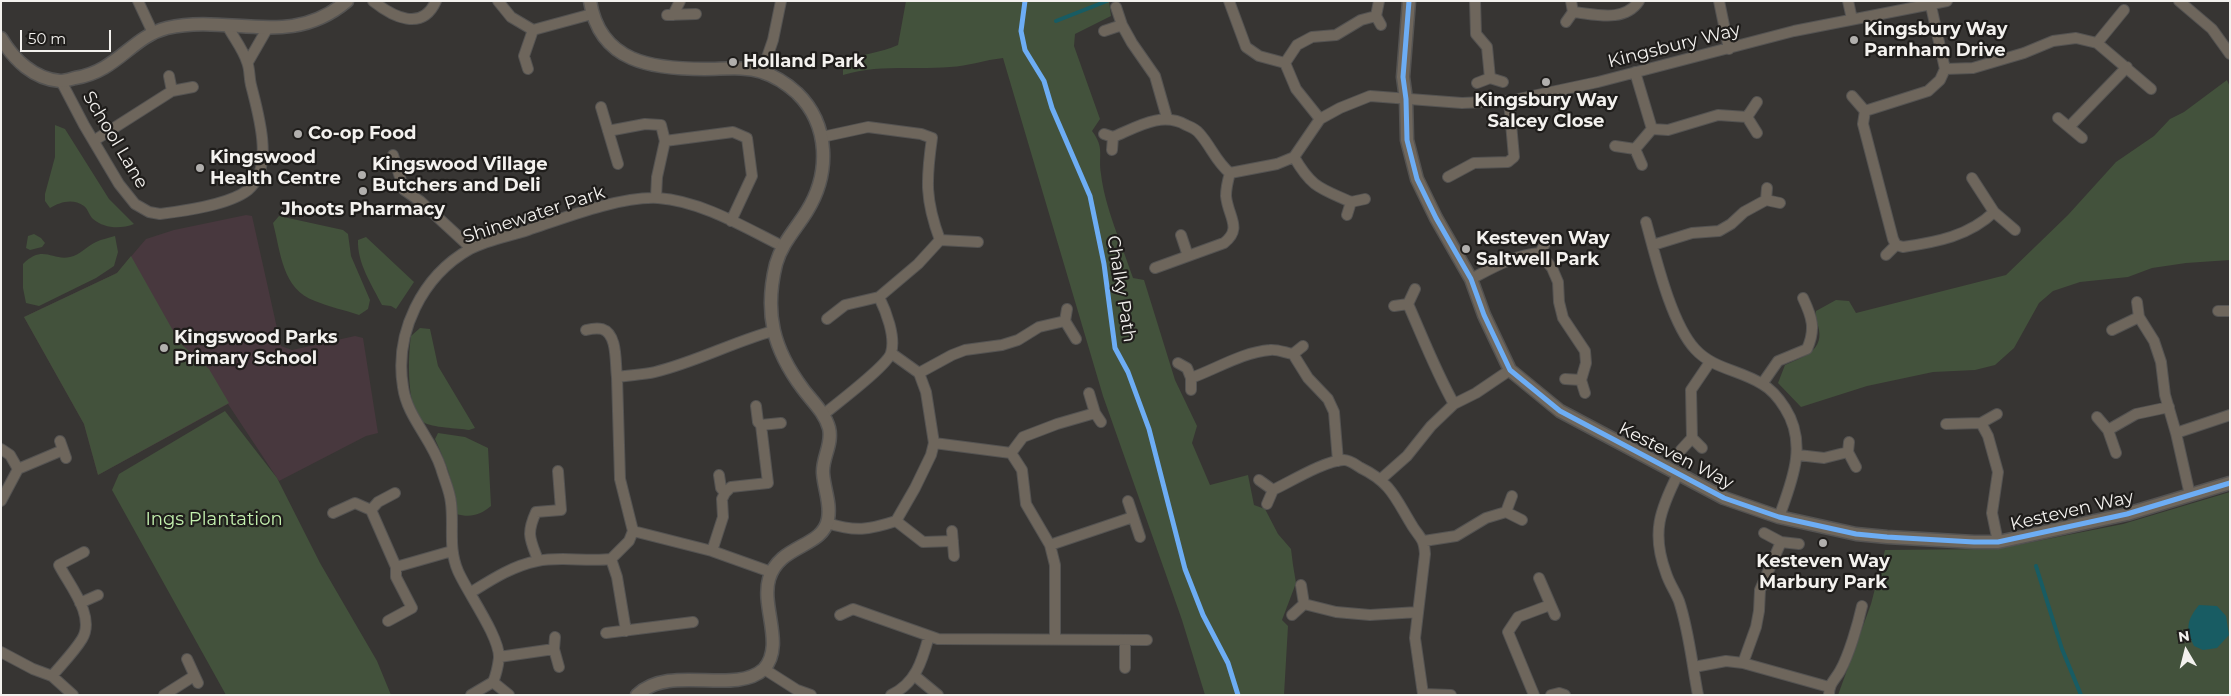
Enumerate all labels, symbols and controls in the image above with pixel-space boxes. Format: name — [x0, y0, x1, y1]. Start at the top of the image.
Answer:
street label: Kingsbury Way — [1605, 19, 1743, 73]
place label: Kingsbury Way Parnham Drive — [1864, 19, 2007, 62]
scale bar — [22, 20, 114, 52]
text: 50 m — [28, 29, 66, 48]
marker: Kingsbury Way Parnham Drive — [1848, 34, 1860, 46]
place label: Holland Park — [743, 51, 865, 73]
marker: Holland Park — [727, 56, 739, 68]
marker: Kingsbury Way Salcey Close — [1540, 76, 1552, 88]
street label: School Lane — [78, 87, 152, 193]
place label: Kingsbury Way Salcey Close — [1474, 90, 1618, 132]
place label: Co-op Food — [308, 123, 416, 145]
marker: Co-op Food — [292, 128, 304, 140]
place label: Kingswood Health Centre — [210, 147, 341, 190]
place label: Kingswood Village Butchers and Deli — [372, 154, 548, 196]
marker: Kingswood Health Centre — [194, 162, 206, 174]
marker: Kingswood Village Butchers and Deli — [356, 169, 368, 181]
street label: Shinewater Park — [460, 182, 608, 248]
marker: Jhoots Pharmacy — [357, 185, 369, 197]
place label: Jhoots Pharmacy — [281, 199, 445, 221]
place label: Kesteven Way Saltwell Park — [1476, 228, 1610, 270]
street label: Chalky Path — [1102, 234, 1140, 344]
marker: Kesteven Way Saltwell Park — [1460, 243, 1472, 255]
place label: Kingswood Parks Primary School — [174, 327, 338, 369]
marker: Kingswood Parks Primary School — [158, 342, 170, 354]
street label: Kesteven Way — [1615, 418, 1737, 494]
street label: Kesteven Way — [2008, 486, 2136, 536]
park label: Ings Plantation — [145, 509, 283, 531]
marker: Kesteven Way Marbury Park — [1817, 537, 1829, 549]
place label: Kesteven Way Marbury Park — [1756, 551, 1890, 594]
north arrow — [2161, 626, 2211, 676]
text: N — [2177, 626, 2191, 646]

